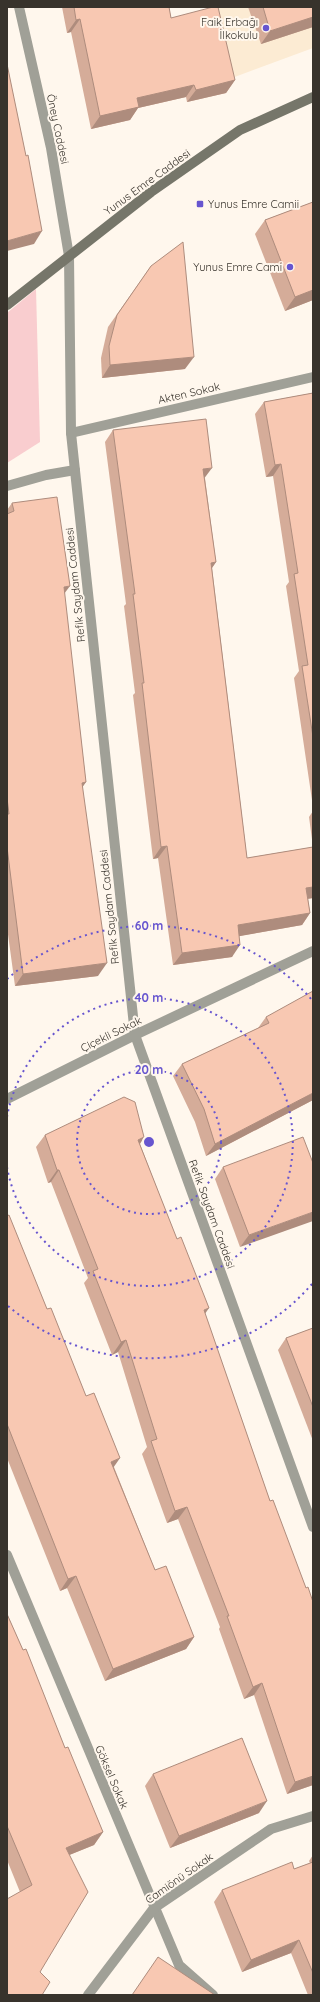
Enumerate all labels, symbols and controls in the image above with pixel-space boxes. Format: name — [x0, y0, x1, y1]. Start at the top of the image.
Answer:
place label: Faik Erbağı İlkokulu — [201, 15, 258, 42]
marker: Faik Erbağı İlkokulu — [261, 23, 271, 33]
street label: Öney Caddesi — [44, 93, 72, 165]
street label: Yunus Emre Caddesi — [101, 146, 193, 218]
place label: Yunus Emre Camii — [208, 197, 299, 211]
marker: Yunus Emre Camii — [195, 199, 205, 209]
place label: Yunus Emre Cami — [193, 260, 282, 274]
marker: Yunus Emre Cami — [285, 262, 295, 272]
street label: Akten Sokak — [156, 379, 222, 407]
street label: Refik Saydam Caddesi — [62, 527, 88, 643]
street label: Refik Saydam Caddesi — [96, 849, 122, 965]
text: 60 m — [135, 918, 163, 933]
text: 40 m — [135, 990, 163, 1005]
street label: Çiçekli Sokak — [78, 1013, 144, 1055]
text: 20 m — [135, 1062, 163, 1077]
centre of rings — [142, 1135, 156, 1149]
street label: Refik Saydam Caddesi — [186, 1158, 238, 1270]
street label: Göksel Sokak — [92, 1743, 132, 1811]
street label: Camiönü Sokak — [142, 1849, 216, 1907]

